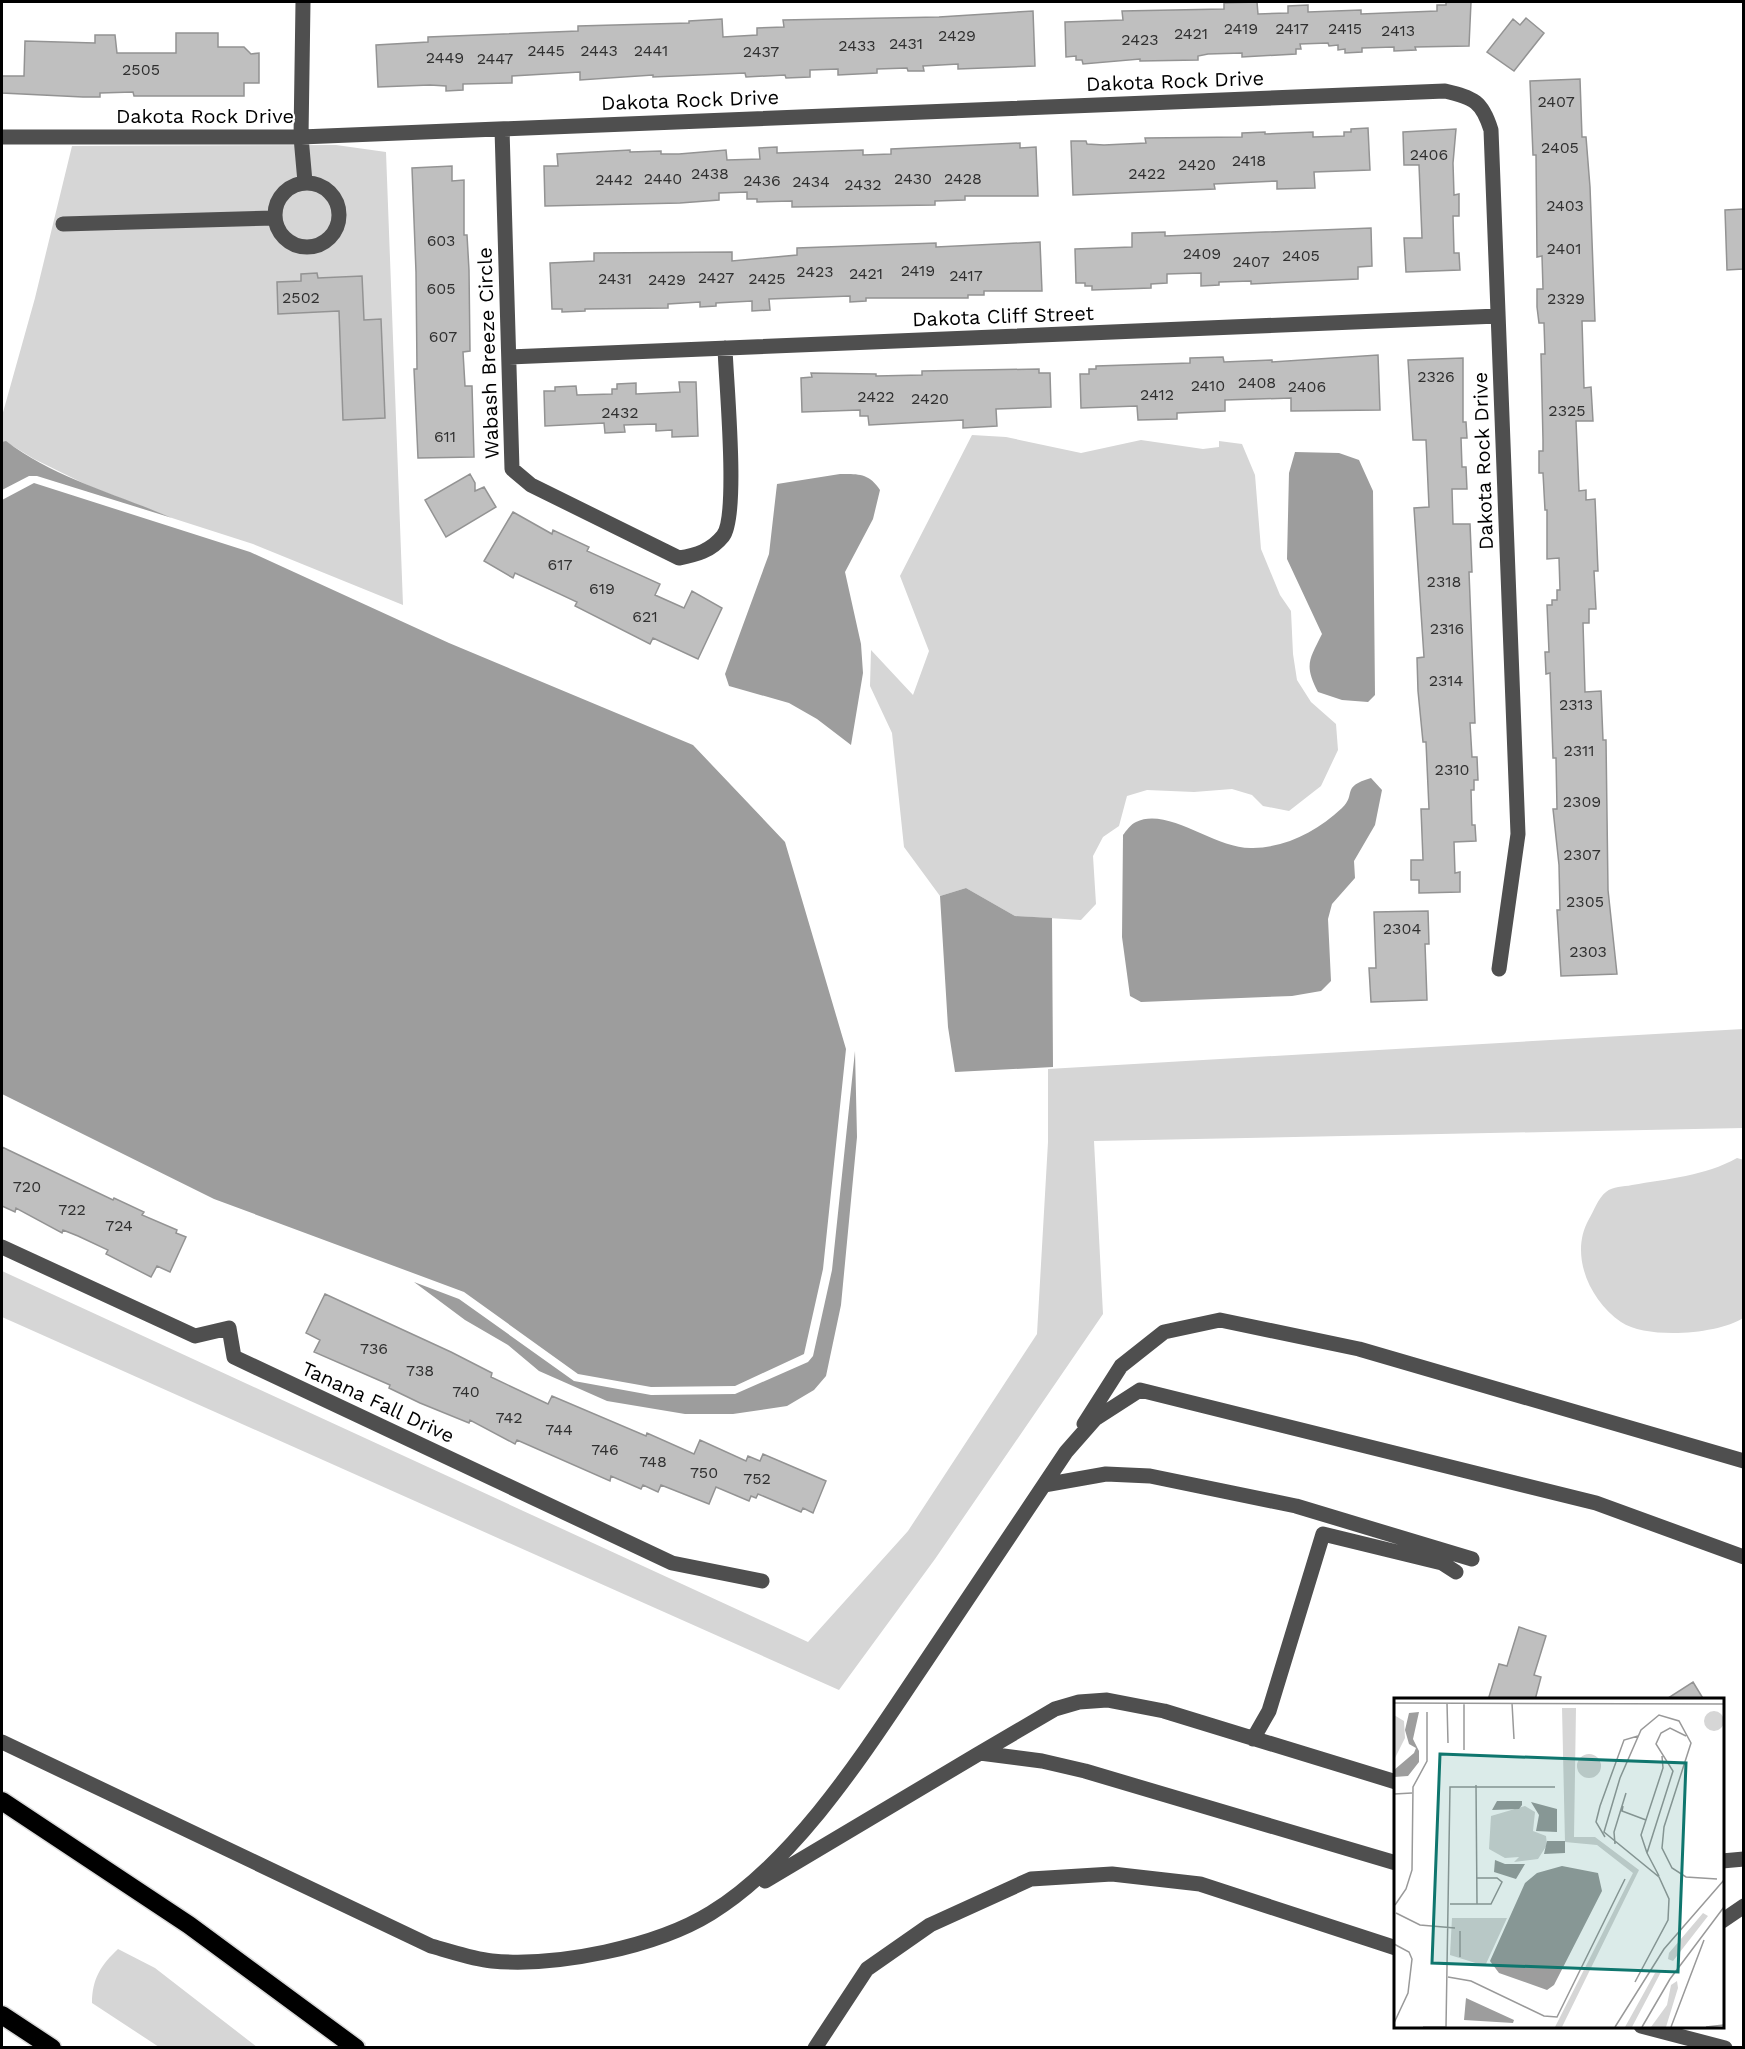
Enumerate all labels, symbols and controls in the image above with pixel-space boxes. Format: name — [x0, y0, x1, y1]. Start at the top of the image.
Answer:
house number: 2419 — [1224, 19, 1258, 38]
house number: 2417 — [1275, 19, 1309, 38]
house number: 2415 — [1328, 19, 1362, 38]
house number: 2413 — [1381, 21, 1415, 40]
house number: 2421 — [1174, 24, 1208, 43]
house number: 2429 — [938, 26, 976, 45]
house number: 2423 — [1121, 30, 1159, 49]
house number: 2431 — [889, 34, 923, 53]
house number: 2433 — [838, 36, 876, 55]
house number: 2445 — [527, 41, 565, 60]
house number: 2443 — [580, 41, 618, 60]
house number: 2441 — [634, 41, 668, 60]
house number: 2437 — [743, 42, 779, 61]
house number: 2449 — [426, 48, 464, 67]
house number: 2447 — [477, 49, 513, 68]
house number: 2505 — [122, 60, 160, 79]
street label: Dakota Rock Drive — [1086, 66, 1264, 96]
street label: Dakota Rock Drive — [601, 85, 779, 115]
house number: 2407 — [1537, 92, 1575, 111]
street label: Dakota Rock Drive — [116, 104, 294, 128]
house number: 2405 — [1541, 138, 1579, 157]
house number: 2406 — [1410, 145, 1448, 164]
house number: 2418 — [1232, 151, 1266, 170]
house number: 2420 — [1178, 155, 1216, 174]
house number: 2438 — [691, 164, 729, 183]
house number: 2422 — [1128, 164, 1166, 183]
house number: 2440 — [644, 169, 682, 188]
house number: 2430 — [894, 169, 932, 188]
house number: 2428 — [944, 169, 982, 188]
house number: 2442 — [595, 170, 633, 189]
house number: 2436 — [743, 171, 781, 190]
house number: 2434 — [792, 172, 830, 191]
house number: 2432 — [844, 175, 882, 194]
house number: 2403 — [1546, 196, 1584, 215]
house number: 603 — [427, 231, 455, 250]
house number: 2401 — [1547, 239, 1581, 258]
house number: 2409 — [1183, 244, 1221, 263]
house number: 2405 — [1282, 246, 1320, 265]
street label: Wabash Breeze Circle — [472, 247, 504, 459]
house number: 2407 — [1232, 252, 1270, 271]
house number: 2419 — [901, 261, 935, 280]
house number: 2423 — [796, 262, 834, 281]
house number: 2421 — [849, 264, 883, 283]
house number: 2417 — [949, 266, 983, 285]
house number: 2427 — [698, 268, 734, 287]
house number: 2431 — [598, 269, 632, 288]
house number: 2425 — [748, 269, 786, 288]
house number: 2429 — [648, 270, 686, 289]
house number: 605 — [427, 279, 456, 298]
house number: 2502 — [282, 288, 320, 307]
house number: 2329 — [1547, 289, 1585, 308]
street label: Dakota Cliff Street — [912, 301, 1095, 331]
house number: 607 — [429, 327, 457, 346]
house number: 2326 — [1417, 367, 1455, 386]
street label: Dakota Rock Drive — [1468, 372, 1498, 550]
house number: 2408 — [1238, 373, 1276, 392]
house number: 2410 — [1191, 376, 1225, 395]
house number: 2406 — [1288, 377, 1326, 396]
house number: 2412 — [1140, 385, 1174, 404]
house number: 2422 — [857, 387, 895, 406]
house number: 2420 — [911, 389, 949, 408]
house number: 2325 — [1548, 401, 1586, 420]
house number: 2432 — [601, 403, 639, 422]
house number: 611 — [434, 427, 456, 446]
house number: 617 — [548, 555, 572, 574]
house number: 2318 — [1427, 572, 1461, 591]
house number: 619 — [589, 579, 615, 598]
house number: 621 — [632, 607, 658, 626]
house number: 2316 — [1430, 619, 1464, 638]
house number: 2314 — [1429, 671, 1464, 690]
house number: 2313 — [1559, 695, 1593, 714]
house number: 2311 — [1563, 741, 1595, 760]
house number: 2310 — [1435, 760, 1469, 779]
house number: 2309 — [1563, 792, 1601, 811]
house number: 2307 — [1563, 845, 1601, 864]
house number: 2305 — [1566, 892, 1604, 911]
house number: 2304 — [1383, 919, 1421, 938]
house number: 2303 — [1569, 942, 1607, 961]
house number: 720 — [13, 1177, 41, 1196]
house number: 722 — [58, 1200, 86, 1219]
house number: 724 — [105, 1216, 133, 1235]
house number: 736 — [360, 1339, 388, 1358]
street label: Tanana Fall Drive — [298, 1356, 458, 1448]
house number: 738 — [406, 1361, 434, 1380]
house number: 740 — [452, 1382, 480, 1401]
house number: 742 — [495, 1408, 523, 1427]
house number: 744 — [545, 1420, 573, 1439]
house number: 746 — [591, 1440, 619, 1459]
house number: 748 — [639, 1452, 667, 1471]
house number: 750 — [690, 1463, 718, 1482]
house number: 752 — [743, 1469, 771, 1488]
inset map — [1394, 1698, 1724, 2028]

